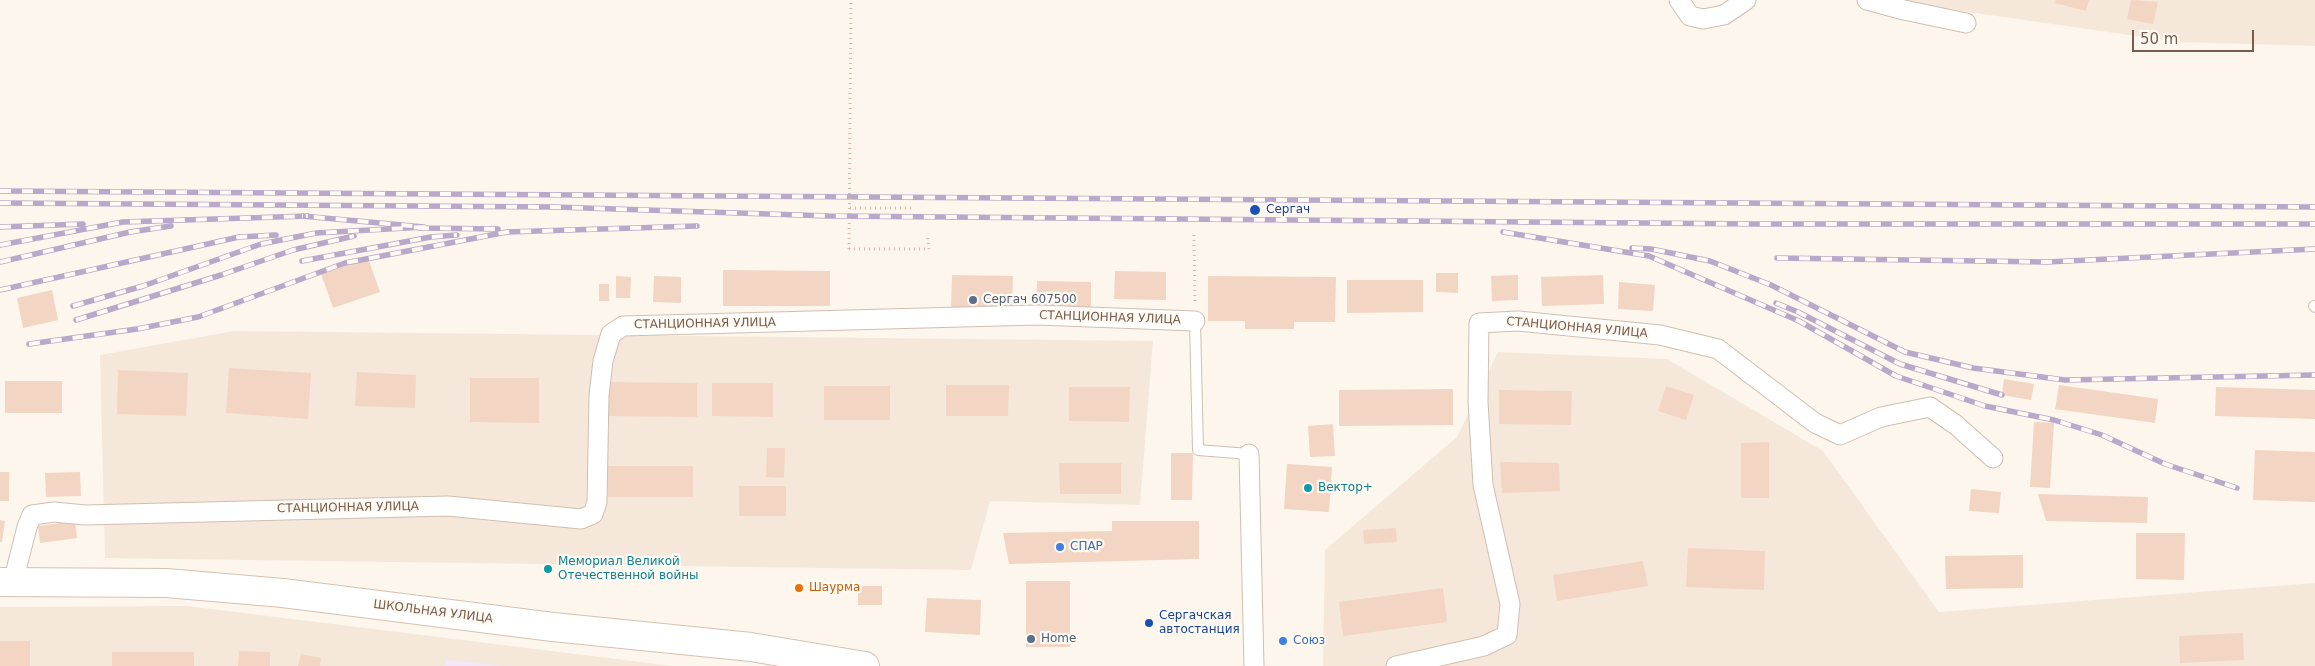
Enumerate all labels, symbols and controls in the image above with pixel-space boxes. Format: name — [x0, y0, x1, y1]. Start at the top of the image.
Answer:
scale bar — [2135, 20, 2258, 52]
text: 50 m — [2140, 30, 2178, 48]
marker: Сергач — [1248, 203, 1262, 217]
place label: Сергач — [1266, 203, 1310, 217]
place label: Сергач 607500 — [983, 293, 1077, 307]
marker: Сергач 607500 — [967, 294, 979, 306]
street label: СТАНЦИОННАЯ УЛИЦА — [1039, 308, 1181, 328]
street label: СТАНЦИОННАЯ УЛИЦА — [1506, 315, 1648, 341]
street label: СТАНЦИОННАЯ УЛИЦА — [634, 316, 776, 332]
place label: Вектор+ — [1318, 481, 1373, 495]
marker: Вектор+ — [1302, 482, 1314, 494]
street label: СТАНЦИОННАЯ УЛИЦА — [277, 500, 419, 516]
place label: СПАР — [1070, 540, 1103, 554]
marker: СПАР — [1054, 541, 1066, 553]
place label: Мемориал Великой Отечественной войны — [558, 555, 699, 583]
marker: Мемориал Великой Отечественной войны — [542, 563, 554, 575]
place label: Шаурма — [809, 581, 860, 595]
marker: Шаурма — [793, 582, 805, 594]
street label: ШКОЛЬНАЯ УЛИЦА — [372, 598, 494, 626]
place label: Сергачская автостанция — [1159, 609, 1240, 637]
marker: Сергачская автостанция — [1143, 617, 1155, 629]
place label: Home — [1041, 632, 1076, 646]
marker: Home — [1025, 633, 1037, 645]
place label: Союз — [1293, 634, 1325, 648]
marker: Союз — [1277, 635, 1289, 647]

